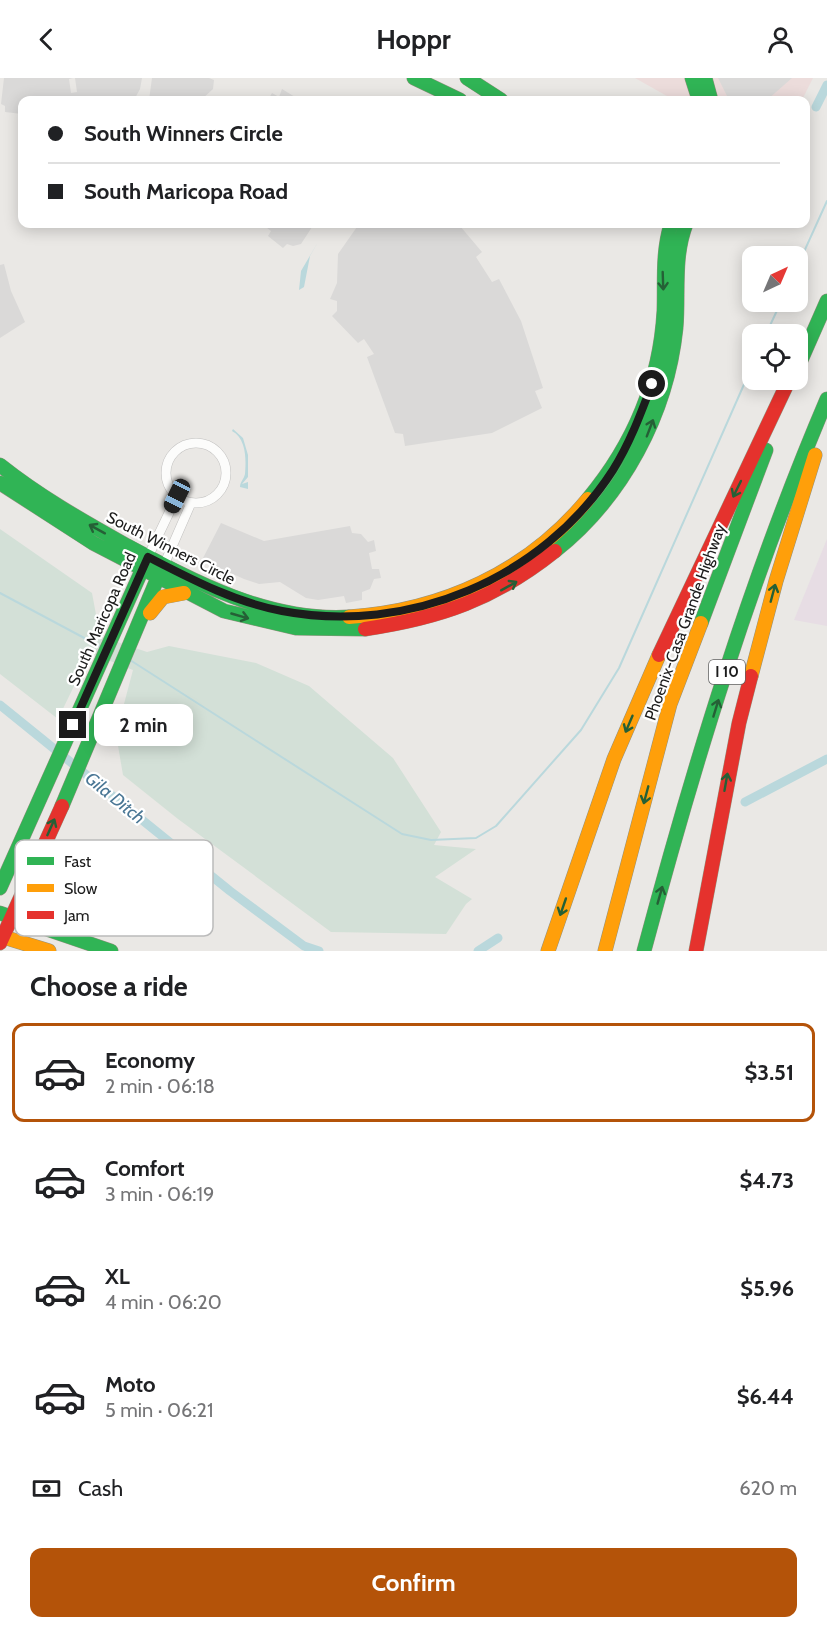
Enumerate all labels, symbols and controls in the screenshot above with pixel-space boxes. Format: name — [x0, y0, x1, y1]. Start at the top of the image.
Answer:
icon: back — [30, 23, 63, 56]
text: Hoppr — [376, 23, 451, 56]
icon: person — [764, 23, 797, 56]
text: South Winners Circle — [84, 120, 283, 147]
text: South Maricopa Road — [84, 178, 288, 205]
north arrow — [742, 246, 808, 312]
map controls — [742, 246, 808, 390]
one-way arrow — [657, 270, 669, 290]
button: locate — [742, 324, 808, 390]
route start — [638, 370, 665, 397]
one-way arrow — [645, 419, 656, 437]
car — [161, 476, 193, 516]
one-way arrow — [730, 480, 742, 498]
street label: South Winners Circle — [104, 507, 238, 589]
street label: Phoenix-Casa Grande Highway — [641, 521, 729, 723]
one-way arrow — [88, 523, 106, 534]
street label: South Maricopa Road — [64, 549, 140, 689]
one-way arrow — [500, 580, 517, 592]
one-way arrow — [767, 584, 779, 603]
one-way arrow — [230, 611, 249, 622]
road number: I 10 — [709, 660, 745, 684]
one-way arrow — [711, 699, 722, 718]
callout: 2 min — [94, 704, 193, 746]
route end — [59, 711, 86, 738]
text: 2 min — [119, 713, 168, 737]
one-way arrow — [623, 714, 634, 732]
water label: Gila Ditch — [81, 767, 149, 829]
one-way arrow — [721, 773, 732, 793]
one-way arrow — [639, 785, 651, 804]
one-way arrow — [46, 818, 57, 836]
legend — [15, 840, 213, 936]
text: Fast — [64, 852, 92, 871]
text: Slow — [64, 879, 98, 898]
one-way arrow — [655, 886, 666, 905]
one-way arrow — [557, 897, 568, 916]
text: Jam — [63, 906, 90, 925]
text: Choose a ride — [30, 970, 188, 1003]
icon: car — [33, 1046, 87, 1100]
text: Economy — [105, 1047, 195, 1074]
text: $3.51 — [745, 1059, 794, 1086]
text: 2 min · 06:18 — [105, 1074, 215, 1098]
icon: car — [33, 1154, 87, 1208]
text: Comfort — [105, 1155, 184, 1182]
text: $4.73 — [740, 1167, 794, 1194]
text: 3 min · 06:19 — [105, 1182, 214, 1206]
icon: car — [33, 1262, 87, 1316]
text: XL — [105, 1263, 130, 1290]
text: $5.96 — [740, 1275, 794, 1302]
text: 4 min · 06:20 — [105, 1290, 222, 1314]
icon: car — [33, 1370, 87, 1424]
text: Moto — [105, 1371, 156, 1398]
text: $6.44 — [737, 1383, 794, 1410]
text: 5 min · 06:21 — [105, 1398, 214, 1422]
icon: cash — [30, 1472, 63, 1505]
text: Cash — [78, 1475, 123, 1502]
text: 620 m — [739, 1476, 797, 1500]
button: Confirm — [30, 1548, 797, 1617]

